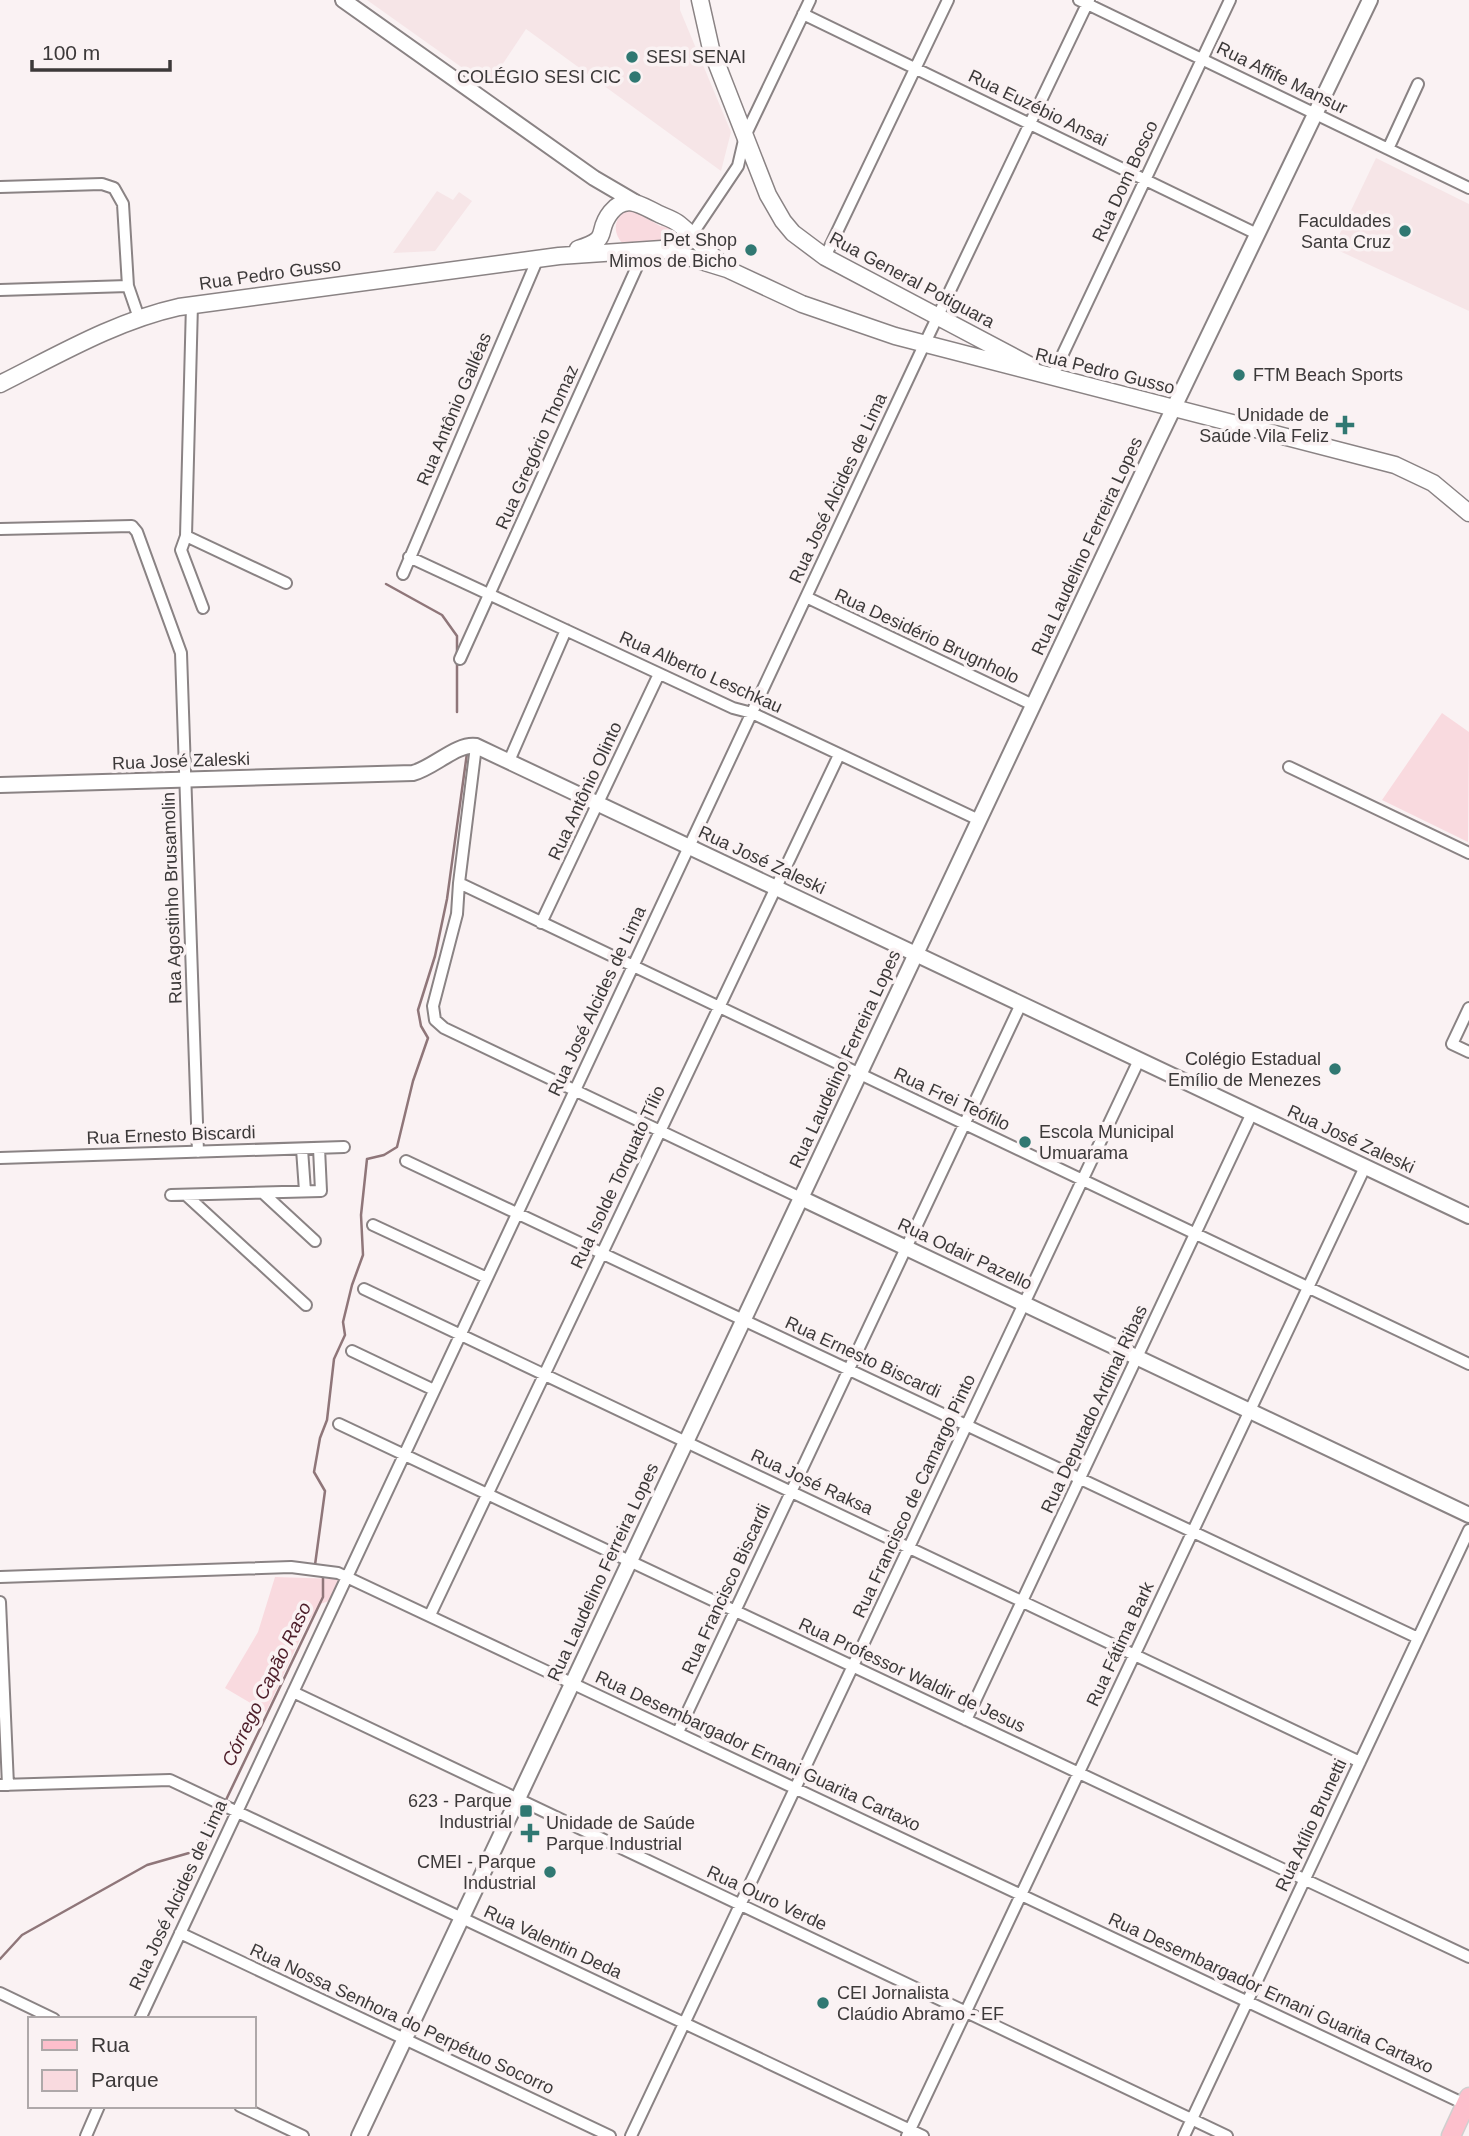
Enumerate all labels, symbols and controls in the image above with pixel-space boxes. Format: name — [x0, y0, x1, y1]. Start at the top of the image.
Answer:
scale bar — [32, 28, 170, 72]
street label: Rua Affife Mansur — [1213, 38, 1351, 118]
text: 100 m — [42, 41, 100, 64]
place label: SESI SENAI — [646, 47, 746, 67]
marker: SESI SENAI — [624, 49, 640, 65]
street label: Rua Euzébio Ansai — [965, 66, 1111, 150]
place label: COLÉGIO SESI CIC — [457, 67, 621, 87]
marker: COLÉGIO SESI CIC — [627, 69, 643, 85]
street label: Rua Dom Bosco — [1088, 117, 1162, 245]
place label: Faculdades Santa Cruz — [1298, 211, 1391, 252]
marker: Faculdades Santa Cruz — [1397, 223, 1413, 239]
street label: Rua General Potiguara — [826, 228, 999, 333]
place label: Pet Shop Mimos de Bicho — [609, 230, 737, 271]
marker: Pet Shop Mimos de Bicho — [743, 242, 759, 258]
street label: Rua Pedro Gusso — [198, 254, 342, 294]
street label: Rua Antônio Galléas — [413, 330, 495, 488]
street label: Rua Pedro Gusso — [1033, 344, 1177, 398]
street label: Rua Gregório Thomaz — [492, 362, 582, 532]
place label: FTM Beach Sports — [1253, 365, 1403, 385]
marker: FTM Beach Sports — [1231, 367, 1247, 383]
street label: Rua José Alcides de Lima — [785, 389, 891, 586]
place label: Unidade de Saúde Vila Feliz — [1199, 405, 1329, 446]
marker: Unidade de Saúde Vila Feliz — [1335, 415, 1355, 435]
street label: Rua Laudelino Ferreira Lopes — [1028, 434, 1146, 658]
street label: Rua Desidério Brugnholo — [832, 584, 1022, 688]
street label: Rua Alberto Leschkau — [616, 627, 786, 717]
street label: Rua Antônio Olinto — [544, 719, 626, 863]
street label: Rua José Zaleski — [112, 749, 250, 773]
street label: Rua Agostinho Brusamolin — [158, 792, 186, 1004]
street label: Rua José Zaleski — [695, 822, 829, 898]
street label: Rua José Alcides de Lima — [544, 902, 650, 1099]
street label: Rua Laudelino Ferreira Lopes — [786, 947, 904, 1171]
place label: Colégio Estadual Emílio de Menezes — [1168, 1049, 1321, 1090]
marker: Colégio Estadual Emílio de Menezes — [1327, 1061, 1343, 1077]
street label: Rua Frei Teófilo — [891, 1063, 1013, 1135]
street label: Rua Isolde Torquato Tílio — [567, 1082, 669, 1272]
street label: Rua José Zaleski — [1284, 1101, 1418, 1177]
street label: Rua Ernesto Biscardi — [86, 1122, 256, 1148]
place label: Escola Municipal Umuarama — [1039, 1122, 1174, 1163]
marker: Escola Municipal Umuarama — [1017, 1134, 1033, 1150]
street label: Rua Odair Pazello — [895, 1214, 1035, 1294]
street label: Rua Deputado Ardinal Ribas — [1037, 1302, 1151, 1516]
street label: Rua Ernesto Biscardi — [782, 1312, 944, 1402]
street label: Rua Francisco de Camargo Pinto — [849, 1371, 979, 1621]
street label: Rua José Raksa — [748, 1445, 877, 1519]
street label: Rua Laudelino Ferreira Lopes — [544, 1460, 662, 1684]
street label: Rua Francisco Biscardi — [678, 1501, 774, 1677]
street label: Rua Fátima Bark — [1082, 1578, 1158, 1709]
water label: Córrego Capão Raso — [218, 1599, 315, 1770]
street label: Rua Professor Waldir de Jesus — [796, 1614, 1028, 1736]
street label: Rua Desembargador Ernani Guarita Cartaxo — [592, 1667, 924, 1835]
street label: Rua Atílio Brunetti — [1271, 1755, 1351, 1895]
place label: 623 - Parque Industrial — [408, 1791, 512, 1832]
street label: Rua José Alcides de Lima — [125, 1796, 231, 1993]
marker: 623 - Parque Industrial — [518, 1803, 534, 1819]
place label: Unidade de Saúde Parque Industrial — [546, 1813, 695, 1854]
marker: Unidade de Saúde Parque Industrial — [520, 1823, 540, 1843]
place label: CMEI - Parque Industrial — [417, 1852, 536, 1893]
street label: Rua Ouro Verde — [704, 1861, 830, 1935]
marker: CMEI - Parque Industrial — [542, 1864, 558, 1880]
street label: Rua Valentin Deda — [481, 1901, 626, 1983]
street label: Rua Desembargador Ernani Guarita Cartaxo — [1105, 1909, 1437, 2077]
street label: Rua Nossa Senhora do Perpétuo Socorro — [247, 1940, 557, 2098]
place label: CEI Jornalista Claúdio Abramo - EF — [837, 1983, 1004, 2024]
marker: CEI Jornalista Claúdio Abramo - EF — [815, 1995, 831, 2011]
legend — [28, 2017, 256, 2108]
text: Rua — [91, 2033, 130, 2056]
text: Parque — [91, 2068, 159, 2091]

